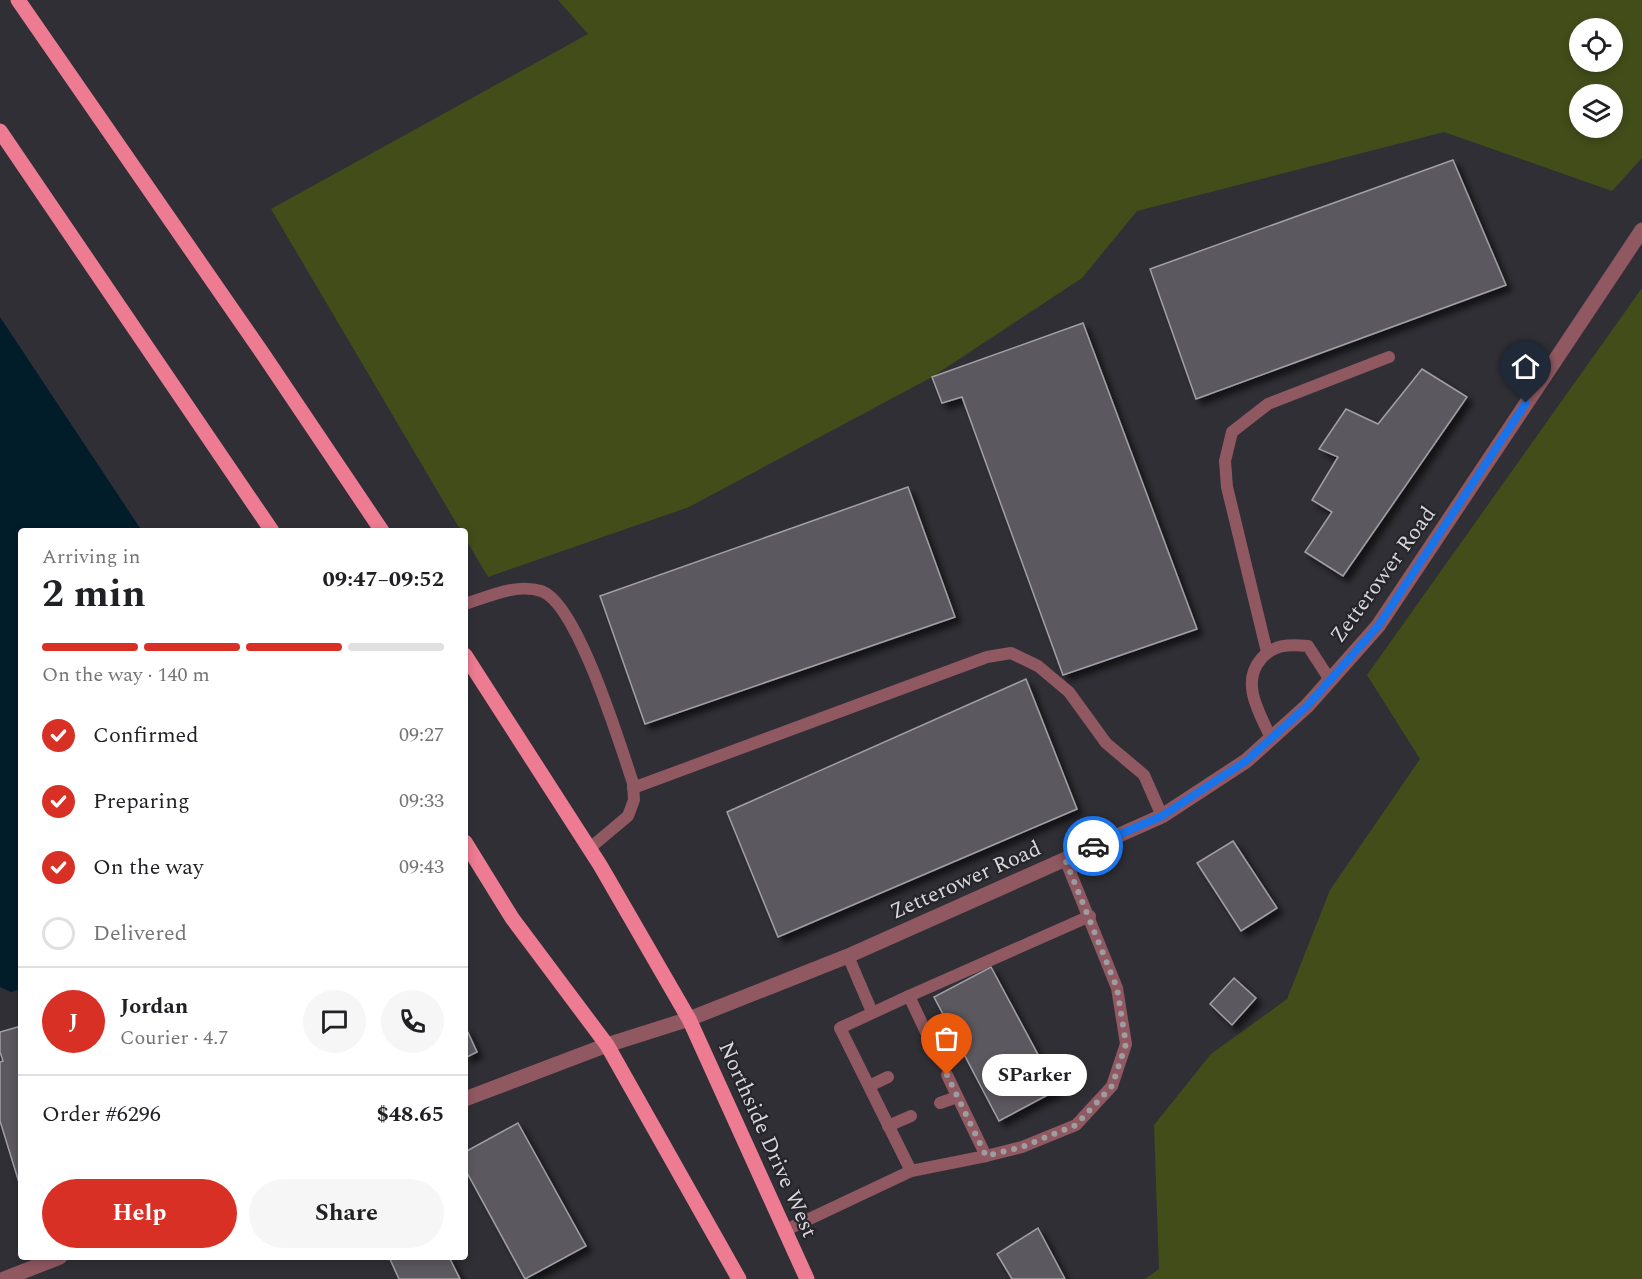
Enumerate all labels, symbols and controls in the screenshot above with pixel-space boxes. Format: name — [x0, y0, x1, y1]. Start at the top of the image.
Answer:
map controls — [1569, 18, 1623, 138]
button: locate — [1569, 18, 1623, 72]
button: layers — [1569, 84, 1623, 138]
pin — [1500, 341, 1551, 403]
icon: home — [1509, 350, 1542, 383]
street label: Zetterower Road — [1322, 500, 1444, 650]
text: Arriving in — [42, 542, 140, 572]
text: 09:47–09:52 — [322, 563, 444, 596]
text: 2 min — [42, 565, 146, 624]
text: On the way · 140 m — [42, 660, 210, 690]
icon: check — [42, 719, 75, 752]
text: Confirmed — [93, 719, 199, 752]
text: 09:27 — [399, 720, 444, 750]
icon: check — [42, 785, 75, 818]
text: Preparing — [93, 785, 190, 818]
text: 09:33 — [399, 786, 444, 816]
courier — [1063, 816, 1123, 876]
icon: car — [1077, 830, 1110, 863]
street label: Zetterower Road — [885, 832, 1046, 928]
icon: check — [42, 851, 75, 884]
text: On the way — [93, 851, 204, 884]
text: 09:43 — [399, 852, 444, 882]
text: Delivered — [93, 917, 187, 950]
text: Jordan — [120, 990, 188, 1023]
button: chat — [303, 990, 366, 1053]
button: phone — [381, 990, 444, 1053]
text: J — [69, 1005, 78, 1038]
pin — [921, 1013, 972, 1075]
icon: bag — [930, 1022, 963, 1055]
text: Courier · 4.7 — [120, 1023, 228, 1053]
street label: Northside Drive West — [709, 1036, 826, 1243]
callout: SParker — [983, 1054, 1088, 1096]
text: SParker — [998, 1060, 1071, 1090]
text: Order #6296 — [42, 1098, 161, 1131]
text: $48.65 — [376, 1098, 444, 1131]
button: Help — [42, 1179, 237, 1248]
button: Share — [249, 1179, 444, 1248]

